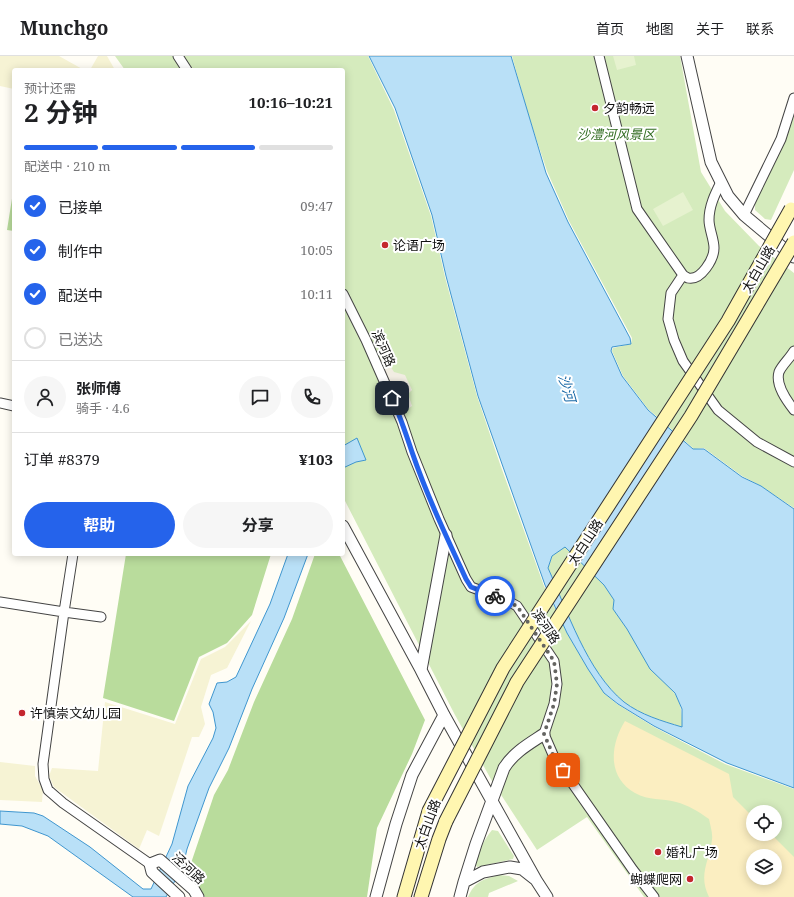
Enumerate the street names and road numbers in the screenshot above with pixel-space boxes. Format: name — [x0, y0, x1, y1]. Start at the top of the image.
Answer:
street label: 太白山路 — [737, 242, 779, 296]
street label: 滨河路 — [368, 327, 400, 369]
street label: 太白山路 — [563, 515, 607, 569]
street label: 滨河路 — [528, 605, 564, 647]
street label: 太白山路 — [410, 796, 444, 852]
street label: 泾河路 — [169, 848, 209, 888]

